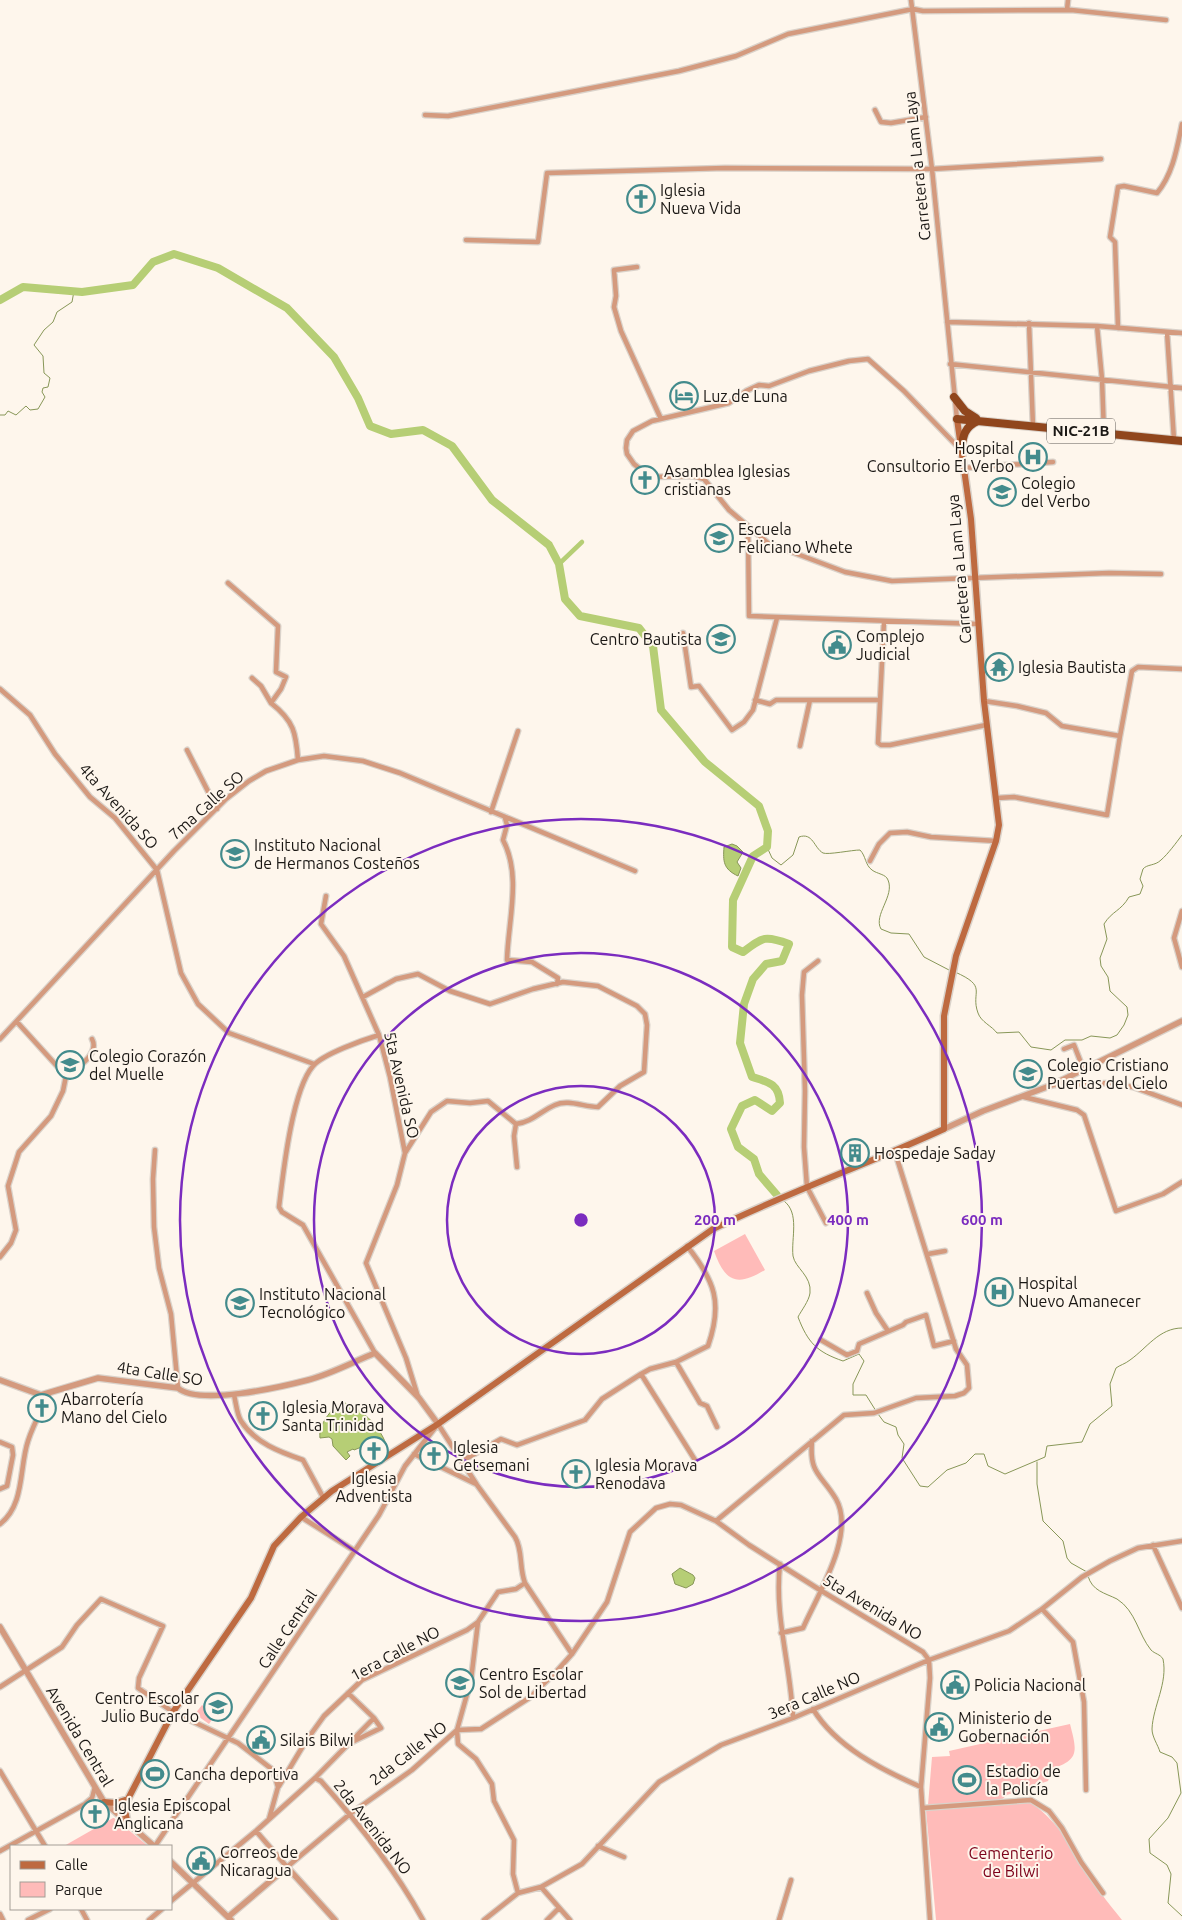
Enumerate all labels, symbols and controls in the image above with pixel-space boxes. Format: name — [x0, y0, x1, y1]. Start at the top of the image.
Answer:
street label: Carretera a Lam Laya — [900, 90, 934, 242]
place label: Iglesia Nueva Vida — [660, 181, 741, 217]
church icon: Iglesia Nueva Vida — [626, 184, 656, 214]
hotel icon: Luz de Luna — [669, 381, 699, 411]
place label: Luz de Luna — [703, 387, 788, 405]
road number: NIC-21B — [1047, 418, 1115, 444]
place label: Hospital Consultorio El Verbo — [867, 439, 1014, 475]
hospital icon: Hospital Consultorio El Verbo — [1018, 442, 1048, 472]
place label: Asamblea Iglesias cristianas — [664, 462, 790, 498]
church icon: Asamblea Iglesias cristianas — [630, 465, 660, 495]
place label: Colegio del Verbo — [1021, 474, 1090, 510]
school or university icon: Colegio del Verbo — [987, 477, 1017, 507]
street label: Carretera a Lam Laya — [943, 493, 975, 645]
place label: Escuela Feliciano Whete — [738, 520, 853, 556]
school or university icon: Escuela Feliciano Whete — [704, 523, 734, 553]
school or university icon: Centro Bautista — [706, 624, 736, 654]
place label: Complejo Judicial — [856, 627, 925, 663]
place label: Centro Bautista — [590, 630, 702, 648]
public building icon: Complejo Judicial — [822, 630, 852, 660]
temple icon: Iglesia Bautista — [984, 652, 1014, 682]
place label: Iglesia Bautista — [1018, 658, 1126, 676]
street label: 4ta Avenida SO — [76, 759, 162, 853]
street label: 7ma Calle SO — [165, 767, 247, 843]
place label: Instituto Nacional de Hermanos Costeños — [254, 836, 420, 872]
school or university icon: Instituto Nacional de Hermanos Costeños — [220, 839, 250, 869]
street label: 5ta Avenida SO — [381, 1030, 423, 1140]
place label: Colegio Corazón del Muelle — [89, 1047, 206, 1083]
school or university icon: Colegio Corazón del Muelle — [55, 1050, 85, 1080]
place label: Colegio Cristiano Puertas del Cielo — [1047, 1056, 1169, 1092]
school or university icon: Colegio Cristiano Puertas del Cielo — [1013, 1059, 1043, 1089]
building icon: Hospedaje Saday — [840, 1138, 870, 1168]
place label: Hospedaje Saday — [874, 1144, 996, 1162]
centre of rings — [572, 1211, 590, 1229]
text: 200 m — [694, 1211, 736, 1228]
text: 400 m — [827, 1211, 869, 1228]
text: 600 m — [961, 1211, 1003, 1228]
place label: Hospital Nuevo Amanecer — [1018, 1274, 1141, 1310]
hospital icon: Hospital Nuevo Amanecer — [984, 1277, 1014, 1307]
place label: Instituto Nacional Tecnológico — [259, 1285, 386, 1321]
school or university icon: Instituto Nacional Tecnológico — [225, 1288, 255, 1318]
street label: 4ta Calle SO — [116, 1357, 204, 1389]
place label: Abarrotería Mano del Cielo — [61, 1390, 167, 1426]
church icon: Abarrotería Mano del Cielo — [27, 1393, 57, 1423]
place label: Iglesia Morava Santa Trinidad — [282, 1398, 385, 1434]
church icon: Iglesia Morava Santa Trinidad — [248, 1401, 278, 1431]
church icon: Iglesia Adventista — [359, 1436, 389, 1466]
place label: Iglesia Getsemani — [453, 1438, 530, 1474]
church icon: Iglesia Getsemani — [419, 1441, 449, 1471]
place label: Iglesia Morava Renodava — [595, 1456, 698, 1492]
church icon: Iglesia Morava Renodava — [561, 1459, 591, 1489]
place label: Iglesia Adventista — [335, 1469, 413, 1505]
street label: 5ta Avenida NO — [820, 1570, 926, 1644]
street label: Calle Central — [254, 1586, 320, 1672]
street label: 1era Calle NO — [347, 1622, 443, 1684]
place label: Centro Escolar Sol de Libertad — [479, 1665, 587, 1701]
street label: 3era Calle NO — [765, 1667, 863, 1723]
school or university icon: Centro Escolar Sol de Libertad — [445, 1668, 475, 1698]
public building icon: Policia Nacional — [940, 1670, 970, 1700]
place label: Policia Nacional — [974, 1676, 1086, 1694]
street label: Avenida Central — [43, 1683, 117, 1789]
place label: Centro Escolar Julio Bucardo — [95, 1689, 199, 1725]
school or university icon: Centro Escolar Julio Bucardo — [203, 1692, 233, 1722]
place label: Ministerio de Gobernación — [958, 1709, 1052, 1745]
public building icon: Ministerio de Gobernación — [924, 1712, 954, 1742]
street label: 2da Calle NO — [366, 1717, 450, 1789]
public building icon: Silais Bilwi — [246, 1725, 276, 1755]
place label: Silais Bilwi — [280, 1731, 354, 1749]
sports icon: Cancha deportiva — [140, 1759, 170, 1789]
place label: Estadio de la Policía — [986, 1762, 1061, 1798]
place label: Cancha deportiva — [174, 1765, 299, 1783]
sports icon: Estadio de la Policía — [952, 1765, 982, 1795]
street label: 2da Avenida NO — [330, 1776, 416, 1878]
place label: Iglesia Episcopal Anglicana — [114, 1796, 231, 1832]
church icon: Iglesia Episcopal Anglicana — [80, 1799, 110, 1829]
place label: Correos de Nicaragua — [220, 1843, 298, 1879]
park label: Cementerio de Bilwi — [969, 1844, 1053, 1880]
legend — [10, 1845, 172, 1910]
public building icon: Correos de Nicaragua — [186, 1846, 216, 1876]
text: Calle — [55, 1856, 88, 1873]
text: Parque — [55, 1881, 103, 1898]

